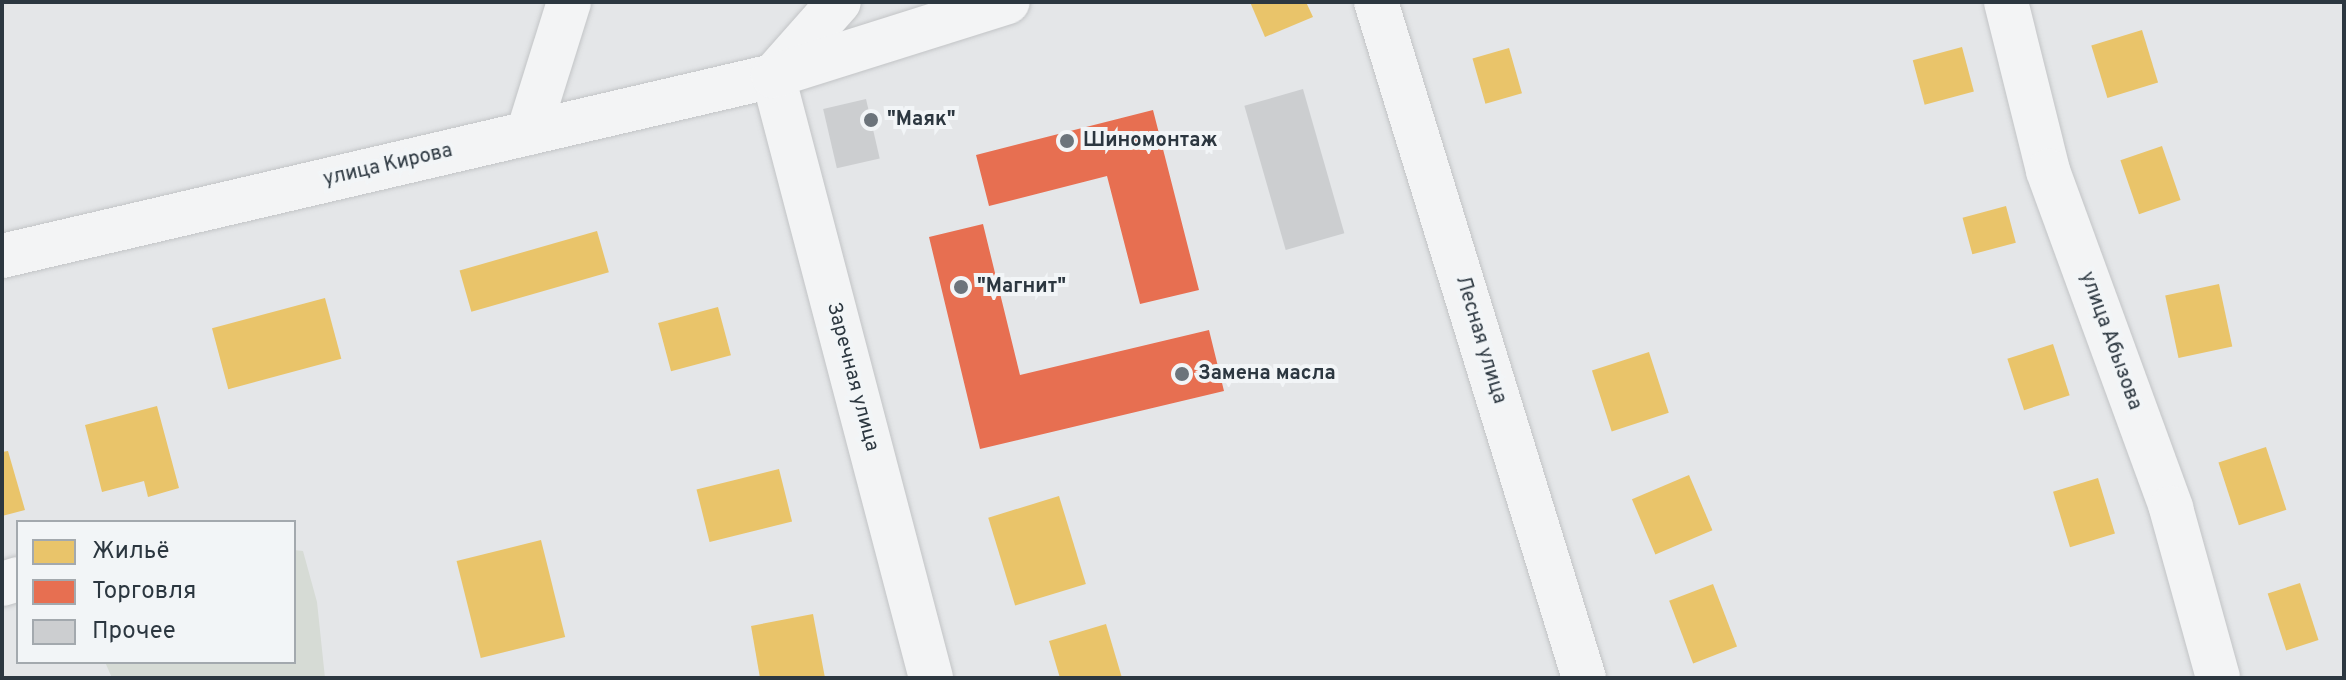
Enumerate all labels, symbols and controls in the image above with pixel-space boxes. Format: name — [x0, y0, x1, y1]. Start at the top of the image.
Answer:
place label: "Маяк" — [887, 108, 956, 132]
marker: "Маяк" — [862, 111, 880, 129]
place label: Шиномонтаж — [1083, 129, 1218, 153]
marker: Шиномонтаж — [1058, 132, 1076, 150]
street label: улица Кирова — [321, 139, 455, 193]
street label: улица Абызова — [2074, 268, 2146, 414]
street label: Лесная улица — [1449, 273, 1511, 407]
place label: "Магнит" — [977, 275, 1066, 299]
marker: "Магнит" — [952, 278, 970, 296]
street label: Заречная улица — [821, 300, 883, 454]
place label: Замена масла — [1198, 362, 1336, 386]
marker: Замена масла — [1173, 365, 1191, 383]
legend — [16, 520, 296, 664]
text: Жильё — [92, 537, 169, 567]
text: Торговля — [92, 577, 196, 607]
text: Прочее — [92, 617, 176, 647]

